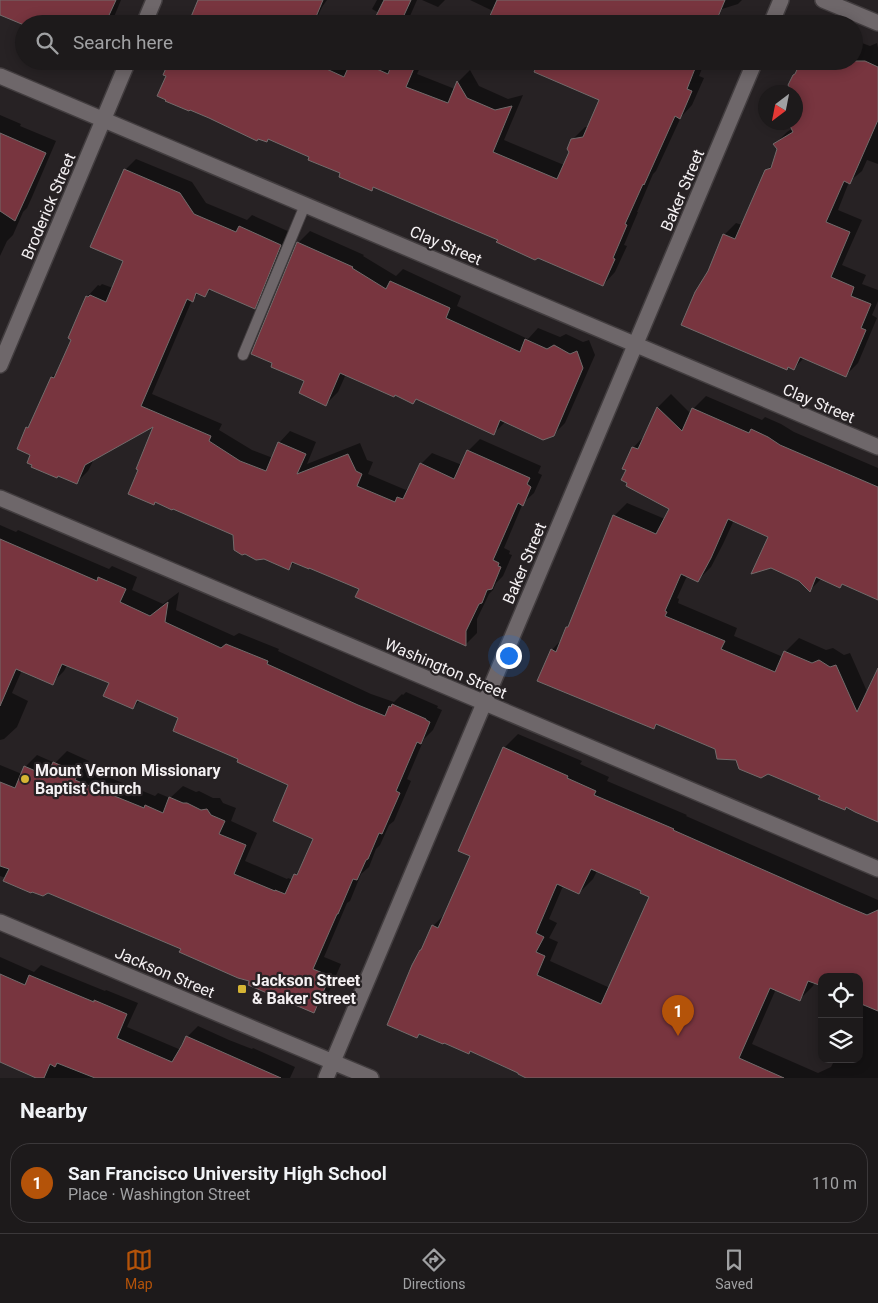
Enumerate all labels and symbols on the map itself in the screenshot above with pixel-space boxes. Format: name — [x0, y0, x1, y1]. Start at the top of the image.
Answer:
north arrow — [758, 85, 803, 130]
street label: Baker Street — [657, 147, 708, 234]
street label: Broderick Street — [17, 150, 79, 262]
street label: Clay Street — [407, 222, 485, 269]
street label: Clay Street — [780, 380, 858, 427]
street label: Baker Street — [499, 520, 550, 607]
street label: Washington Street — [382, 634, 510, 703]
your location — [496, 643, 522, 669]
place label: Mount Vernon Missionary Baptist Church — [35, 761, 221, 798]
marker: Mount Vernon Missionary Baptist Church — [19, 773, 31, 785]
street label: Jackson Street — [112, 943, 217, 1002]
place label: Jackson Street & Baker Street — [252, 971, 361, 1008]
marker: Jackson Street & Baker Street — [236, 983, 248, 995]
pin: 1 — [662, 995, 694, 1036]

